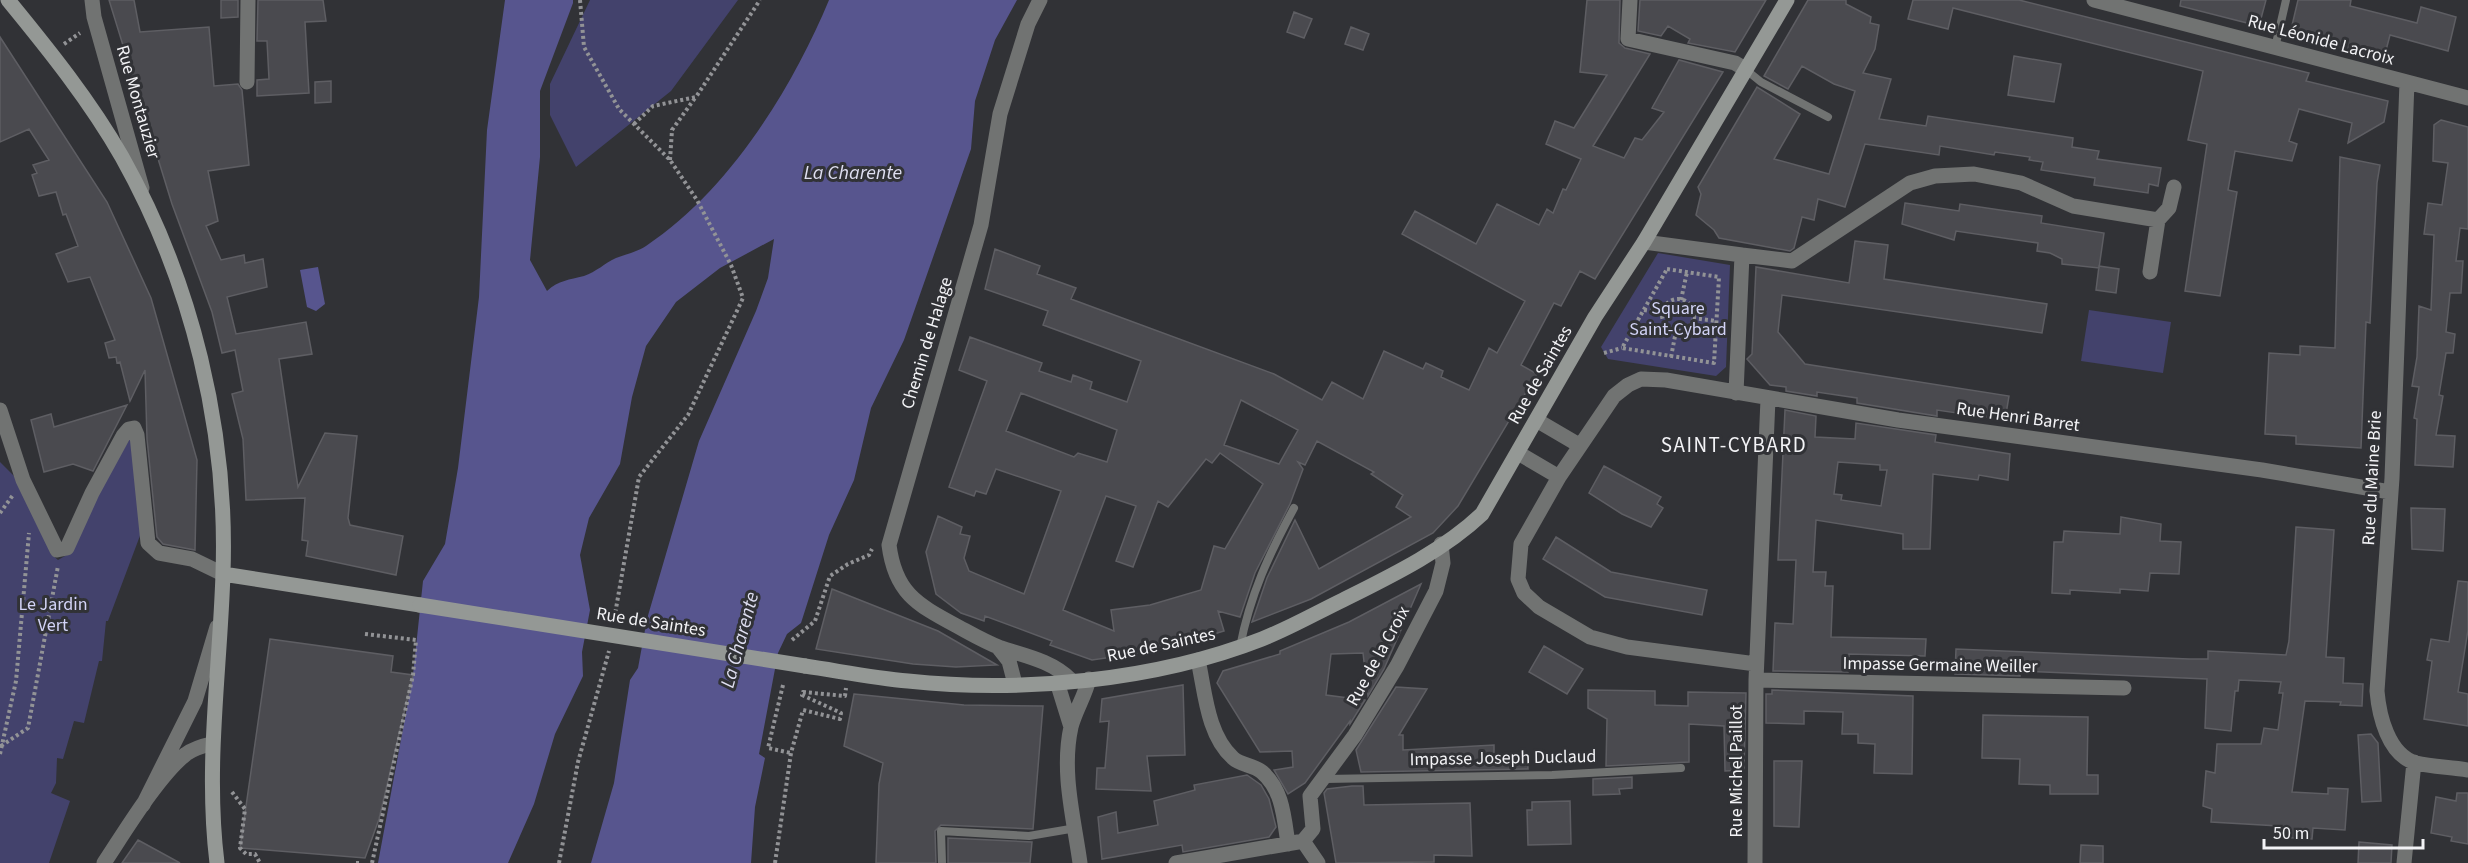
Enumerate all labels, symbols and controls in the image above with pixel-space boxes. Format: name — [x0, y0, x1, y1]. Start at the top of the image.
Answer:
street label: Rue Léonide Lacroix — [2245, 8, 2397, 72]
street label: Rue Montauzier — [110, 42, 166, 162]
water label: La Charente — [804, 159, 902, 187]
street label: Chemin de Halage — [895, 274, 959, 412]
park label: Square Saint-Cybard — [1629, 296, 1727, 342]
street label: Rue de Saintes — [1502, 321, 1578, 429]
street label: Rue Henri Barret — [1955, 396, 2081, 438]
street label: Rue du Maine Brie — [2356, 410, 2388, 546]
district label: SAINT-CYBARD — [1661, 430, 1807, 460]
water label: La Charente — [714, 589, 766, 691]
park label: Le Jardin Vert — [18, 592, 88, 638]
street label: Rue de Saintes — [595, 601, 707, 643]
street label: Rue de la Croix — [1340, 601, 1416, 711]
street label: Rue de Saintes — [1104, 621, 1218, 669]
street label: Impasse Germaine Weiller — [1842, 651, 2038, 679]
street label: Rue Michel Paillot — [1724, 705, 1749, 837]
street label: Impasse Joseph Duclaud — [1409, 744, 1597, 772]
scale bar — [2264, 812, 2423, 850]
text: 50 m — [2273, 821, 2309, 846]

